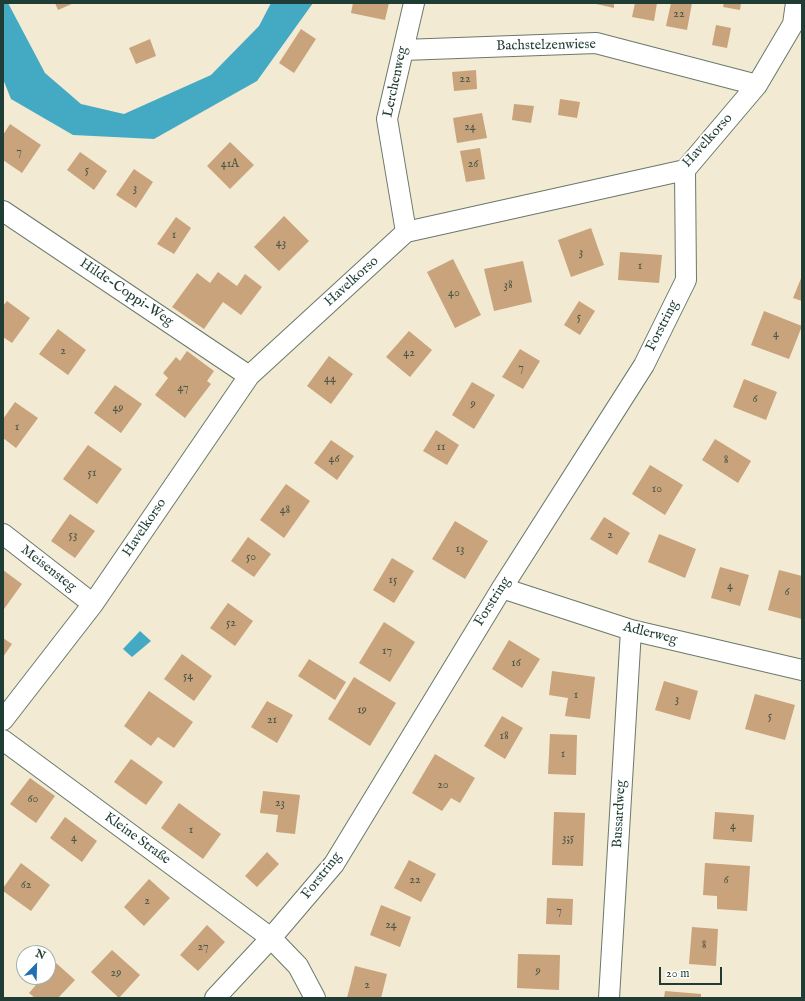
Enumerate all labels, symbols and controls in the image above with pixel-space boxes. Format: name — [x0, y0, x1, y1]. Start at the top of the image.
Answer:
house number: 22 — [673, 8, 685, 22]
street label: Bachstelzenwiese — [496, 37, 596, 55]
street label: Lerchenweg — [380, 45, 412, 119]
house number: 22 — [459, 73, 471, 87]
street label: Havelkorso — [679, 111, 737, 171]
house number: 24 — [464, 121, 476, 135]
house number: 7 — [16, 146, 22, 160]
house number: 41A — [221, 158, 239, 172]
house number: 26 — [468, 158, 478, 172]
house number: 5 — [85, 164, 89, 178]
house number: 3 — [133, 182, 137, 196]
house number: 1 — [172, 229, 176, 243]
house number: 43 — [276, 237, 286, 251]
house number: 3 — [579, 246, 583, 260]
street label: Havelkorso — [322, 253, 382, 311]
street label: Hilde-Coppi-Weg — [76, 255, 176, 331]
house number: 1 — [638, 260, 642, 274]
house number: 38 — [503, 279, 513, 293]
house number: 40 — [448, 287, 460, 301]
street label: Forstring — [643, 298, 683, 354]
house number: 5 — [577, 311, 581, 325]
house number: 4 — [773, 328, 779, 342]
house number: 2 — [60, 345, 66, 359]
house number: 42 — [403, 347, 415, 361]
house number: 7 — [518, 362, 524, 376]
house number: 44 — [324, 373, 336, 387]
house number: 47 — [177, 382, 189, 396]
house number: 6 — [752, 393, 758, 407]
house number: 9 — [470, 398, 476, 412]
house number: 49 — [112, 402, 124, 416]
house number: 1 — [15, 421, 19, 435]
house number: 11 — [437, 441, 445, 455]
house number: 46 — [329, 453, 339, 467]
house number: 8 — [724, 454, 728, 468]
house number: 51 — [88, 467, 96, 481]
house number: 10 — [652, 483, 662, 497]
street label: Havelkorso — [119, 496, 171, 560]
house number: 48 — [280, 504, 290, 518]
house number: 53 — [69, 529, 77, 543]
house number: 2 — [607, 529, 613, 543]
street label: Meisensteg — [17, 542, 79, 596]
house number: 13 — [456, 543, 464, 557]
house number: 50 — [246, 551, 256, 565]
house number: 15 — [389, 574, 397, 588]
street label: Forstring — [471, 574, 515, 630]
house number: 4 — [727, 580, 733, 594]
house number: 6 — [784, 586, 790, 600]
house number: 52 — [226, 617, 236, 631]
street label: Adlerweg — [621, 619, 679, 649]
house number: 17 — [382, 645, 392, 659]
house number: 16 — [511, 657, 521, 671]
house number: 54 — [183, 670, 193, 684]
house number: 1 — [574, 689, 578, 703]
house number: 3 — [675, 693, 679, 707]
house number: 19 — [357, 704, 367, 718]
house number: 5 — [768, 710, 772, 724]
house number: 21 — [267, 714, 277, 728]
house number: 18 — [499, 730, 509, 744]
house number: 1 — [561, 748, 565, 762]
house number: 20 — [437, 779, 449, 793]
street label: Bussardweg — [610, 780, 630, 848]
house number: 60 — [28, 793, 38, 807]
house number: 23 — [275, 797, 285, 811]
street label: Kleine Straße — [101, 809, 173, 869]
house number: 4 — [730, 820, 736, 834]
house number: 1 — [189, 824, 193, 838]
house number: 4 — [71, 832, 77, 846]
house number: 3;5 — [562, 832, 574, 846]
street label: Forstring — [298, 849, 346, 903]
house number: 22 — [409, 874, 421, 888]
house number: 6 — [723, 874, 729, 888]
house number: 62 — [21, 879, 31, 893]
house number: 2 — [144, 895, 150, 909]
house number: 7 — [556, 905, 562, 919]
house number: 24 — [385, 919, 397, 933]
house number: 8 — [702, 939, 706, 953]
house number: 27 — [197, 941, 209, 955]
north arrow — [16, 945, 56, 985]
text: N — [33, 947, 47, 963]
scale bar — [661, 959, 724, 985]
house number: 9 — [535, 965, 541, 979]
text: 20 m — [666, 966, 689, 981]
house number: 29 — [111, 967, 121, 981]
house number: 2 — [364, 979, 370, 993]

